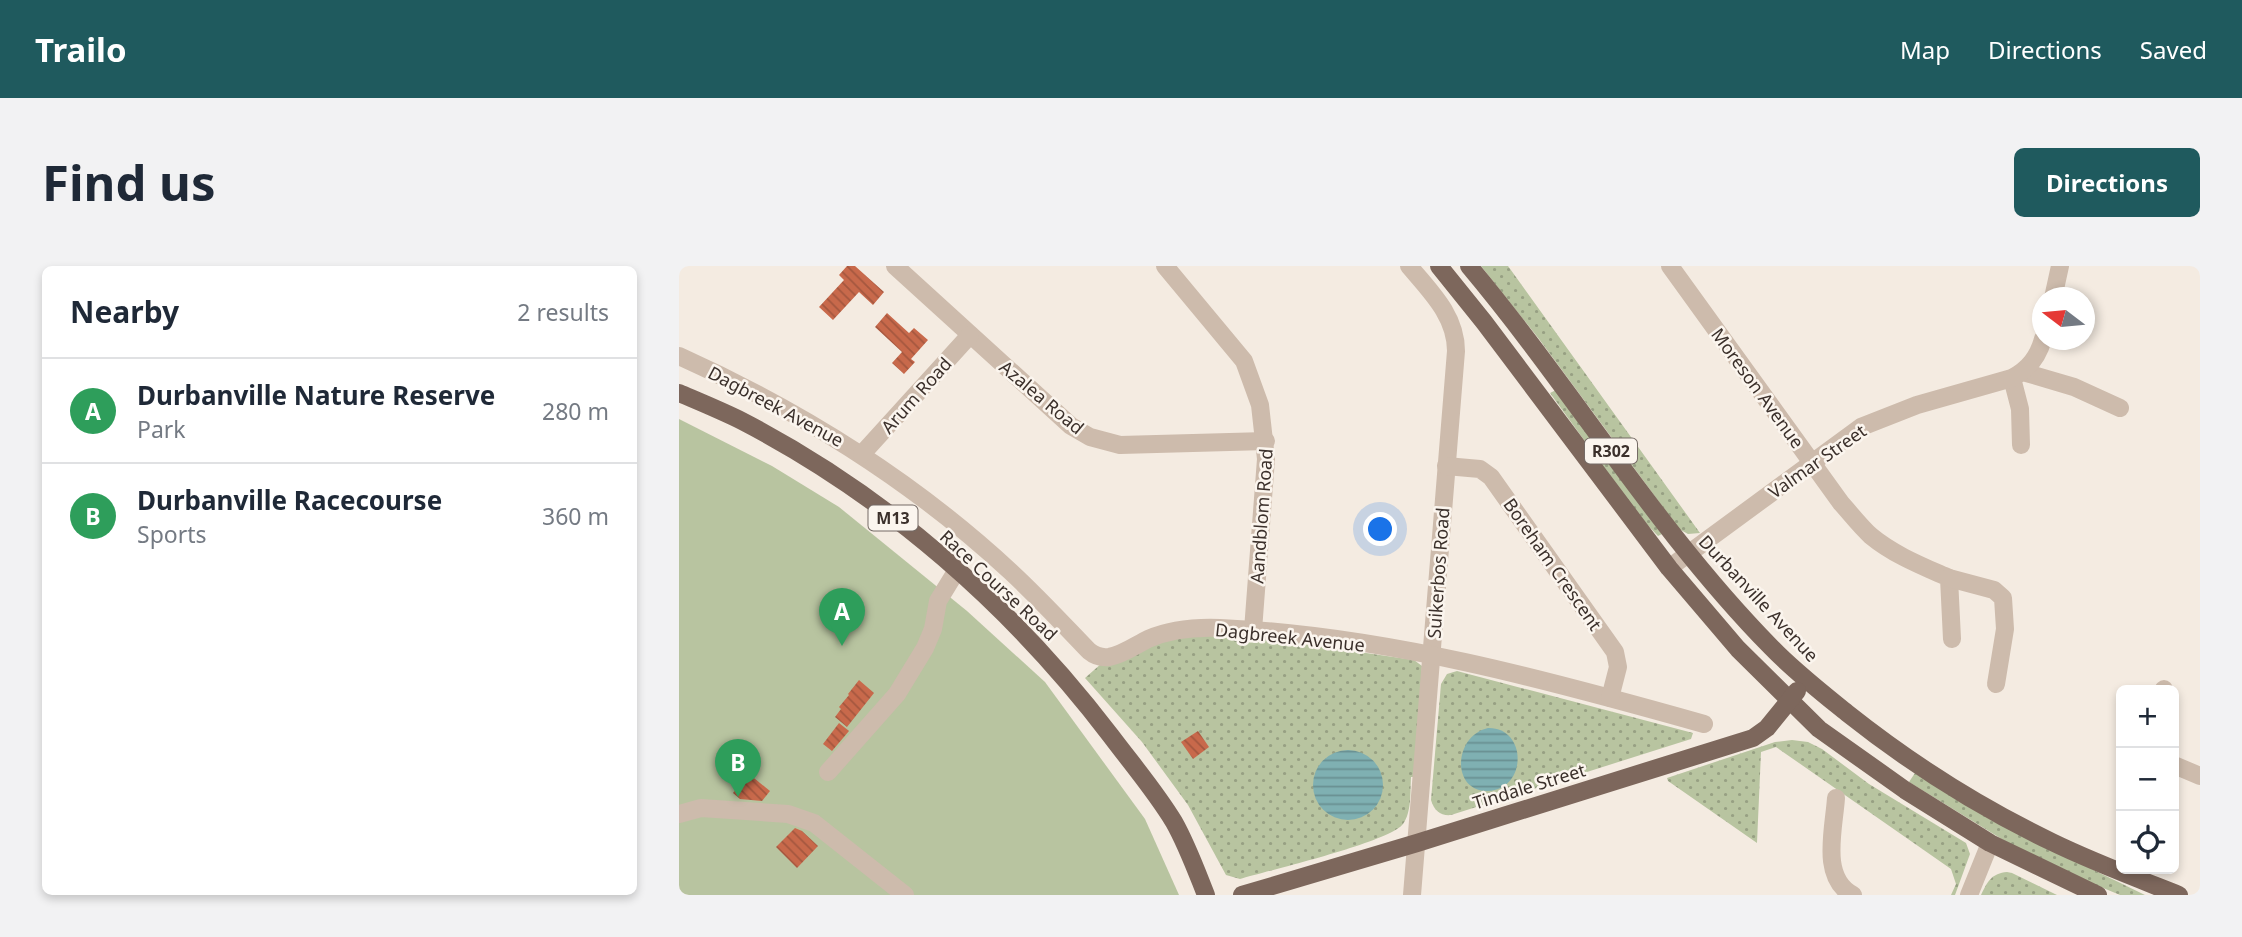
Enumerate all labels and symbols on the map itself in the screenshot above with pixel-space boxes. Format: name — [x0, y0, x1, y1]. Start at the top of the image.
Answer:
north arrow — [2032, 287, 2095, 350]
street label: Moreson Avenue — [1706, 323, 1810, 453]
street label: Arum Road — [875, 352, 957, 438]
street label: Azalea Road — [995, 355, 1089, 439]
street label: Dagbreek Avenue — [704, 360, 848, 452]
street label: Valmar Street — [1763, 418, 1871, 504]
road number: R302 — [1585, 438, 1637, 463]
street label: Aandblom Road — [1244, 448, 1278, 584]
street label: Boreham Crescent — [1498, 493, 1608, 635]
road number: M13 — [869, 506, 917, 530]
street label: Suikerbos Road — [1421, 507, 1455, 639]
your location — [1363, 512, 1397, 546]
street label: Race Course Road — [935, 524, 1063, 646]
street label: Durbanville Avenue — [1694, 529, 1824, 667]
pin: A — [819, 588, 865, 646]
street label: Dagbreek Avenue — [1214, 617, 1366, 657]
pin: B — [715, 739, 761, 797]
street label: Tindale Street — [1470, 757, 1589, 815]

